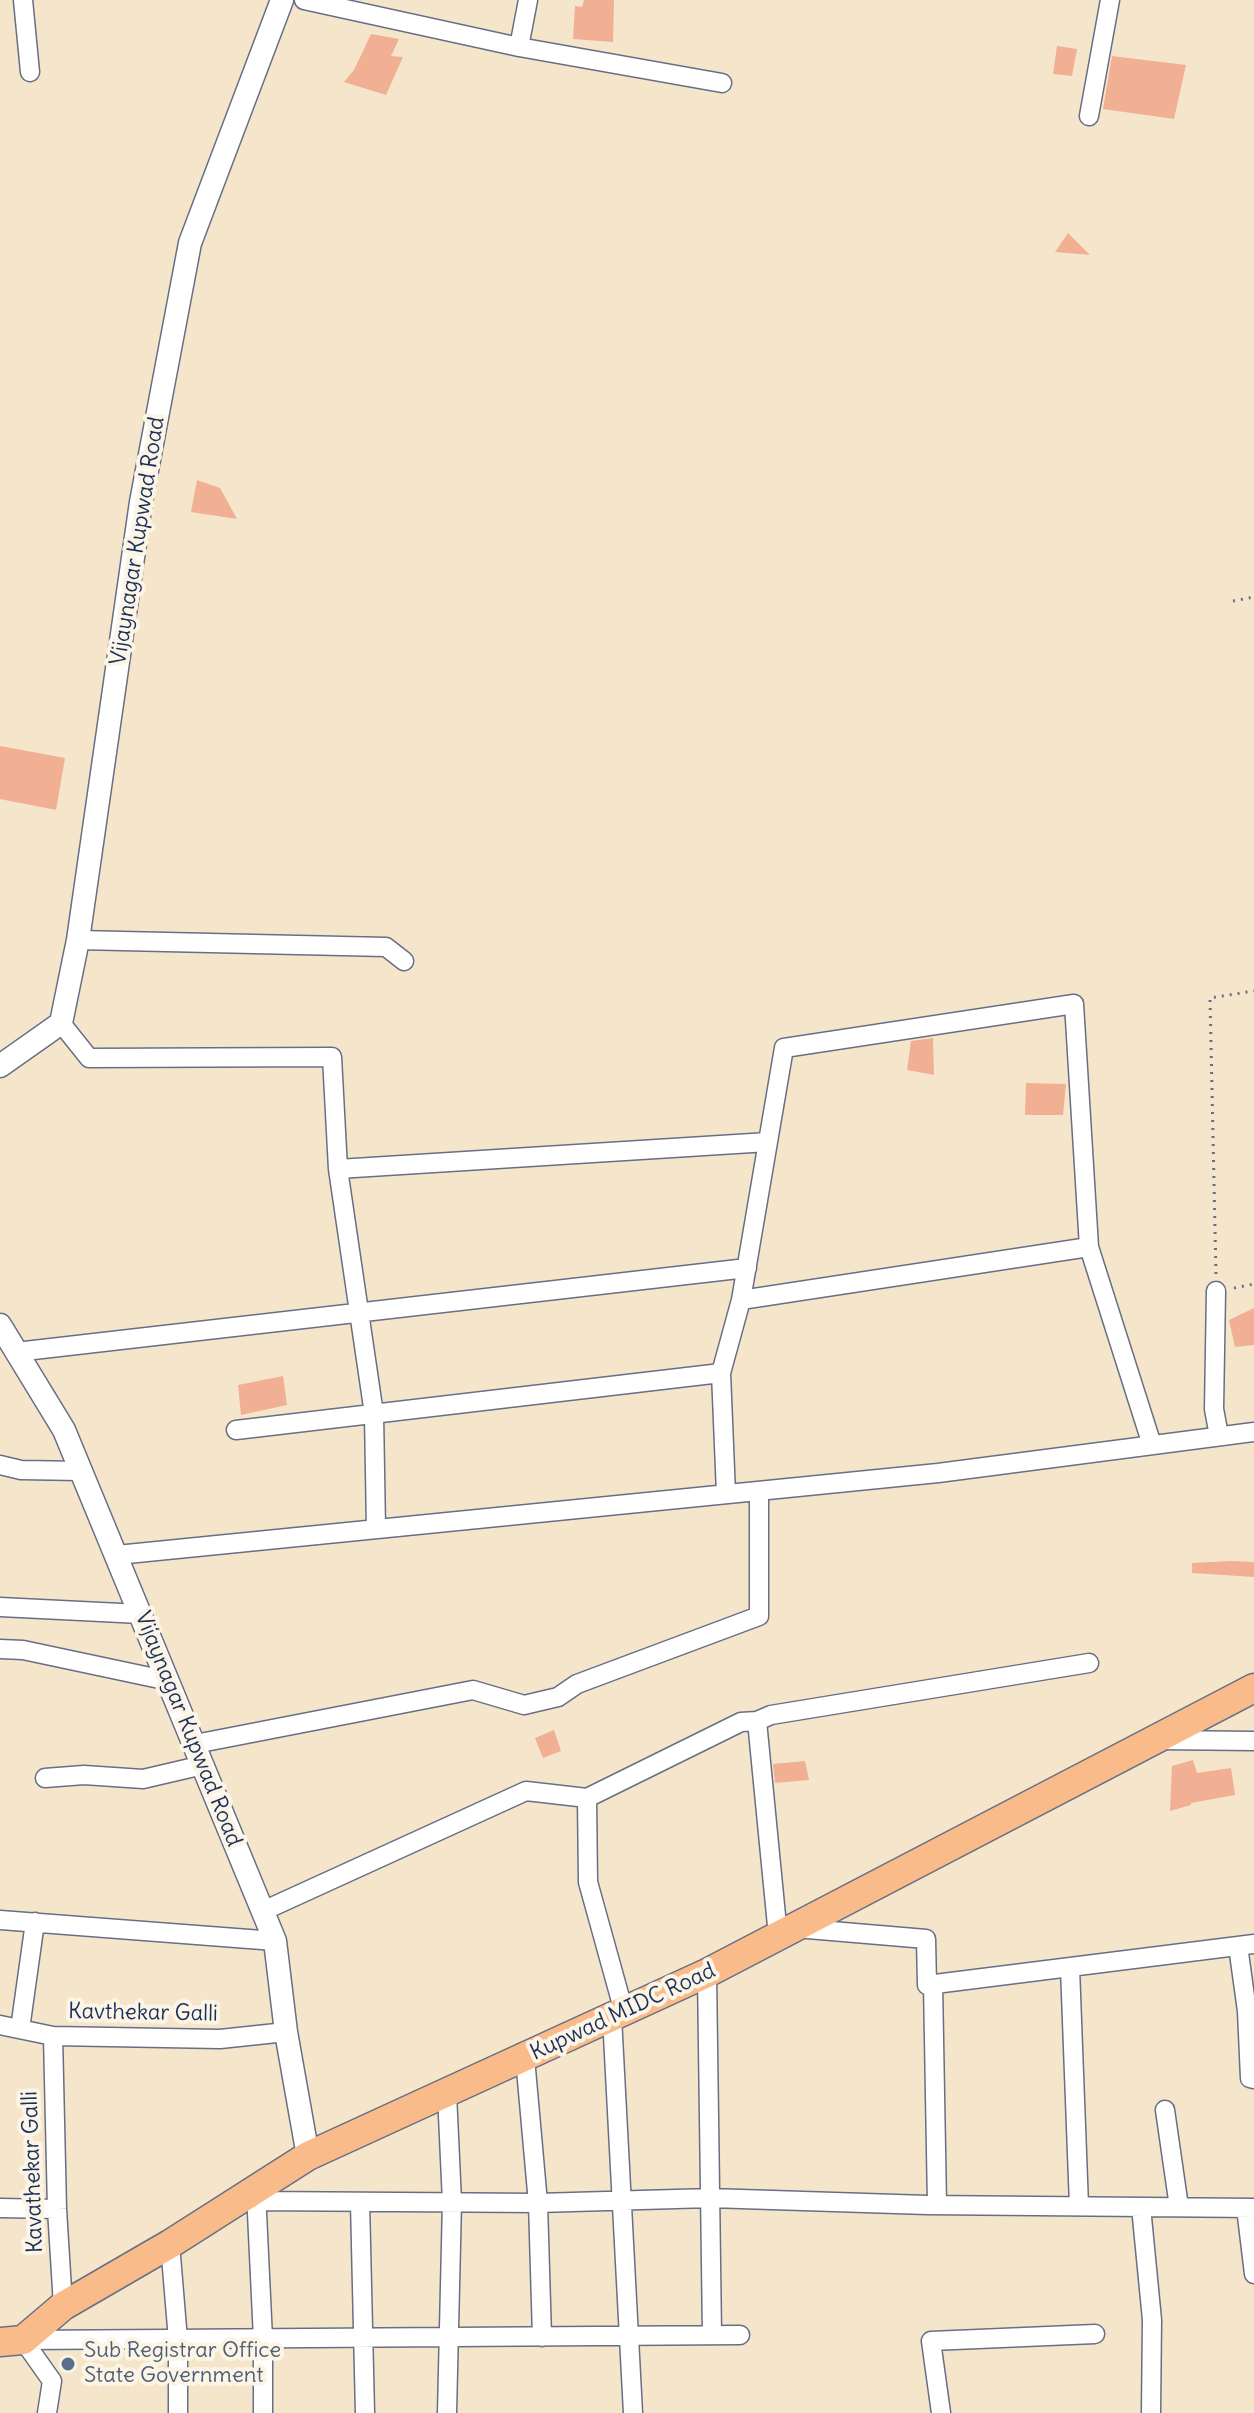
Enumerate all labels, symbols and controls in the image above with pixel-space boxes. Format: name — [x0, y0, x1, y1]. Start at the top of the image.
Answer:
street label: Vijaynagar Kupwad Road — [105, 415, 171, 667]
street label: Vijaynagar Kupwad Road — [129, 1608, 247, 1850]
street label: Kupwad MIDC Road — [526, 1958, 720, 2066]
street label: Kavthekar Galli — [68, 1998, 218, 2028]
street label: Kavathekar Galli — [17, 2091, 49, 2253]
place label: Sub Registrar Office State Government — [84, 2338, 281, 2390]
marker: Sub Registrar Office State Government — [59, 2355, 77, 2373]

